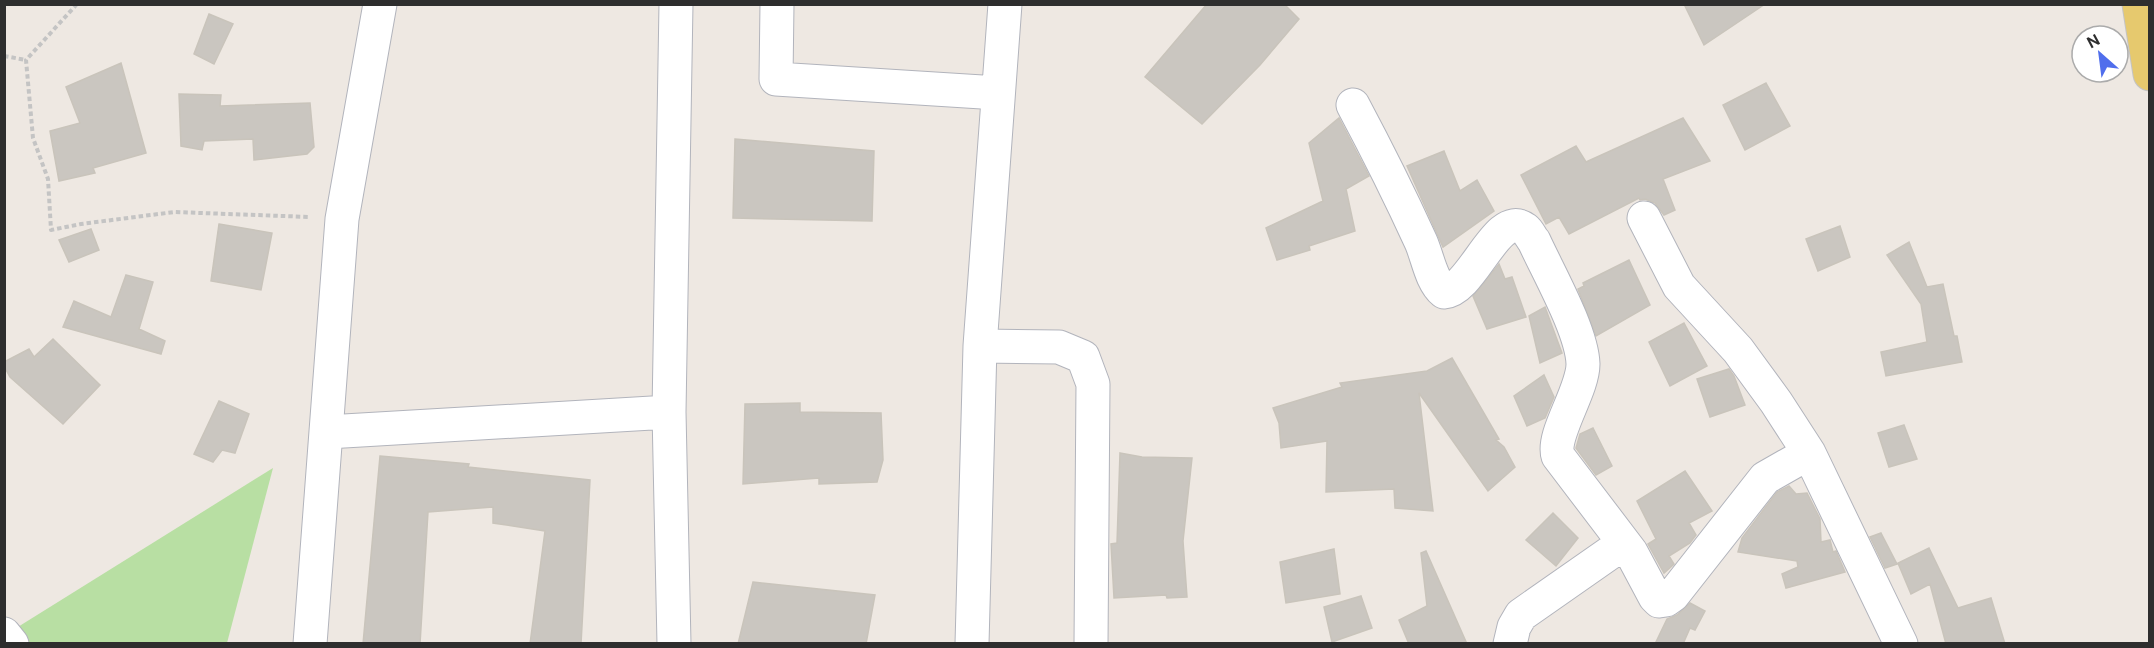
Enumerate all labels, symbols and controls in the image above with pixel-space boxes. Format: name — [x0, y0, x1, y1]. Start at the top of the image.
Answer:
north arrow — [2070, 24, 2130, 84]
text: N — [2083, 29, 2103, 53]

